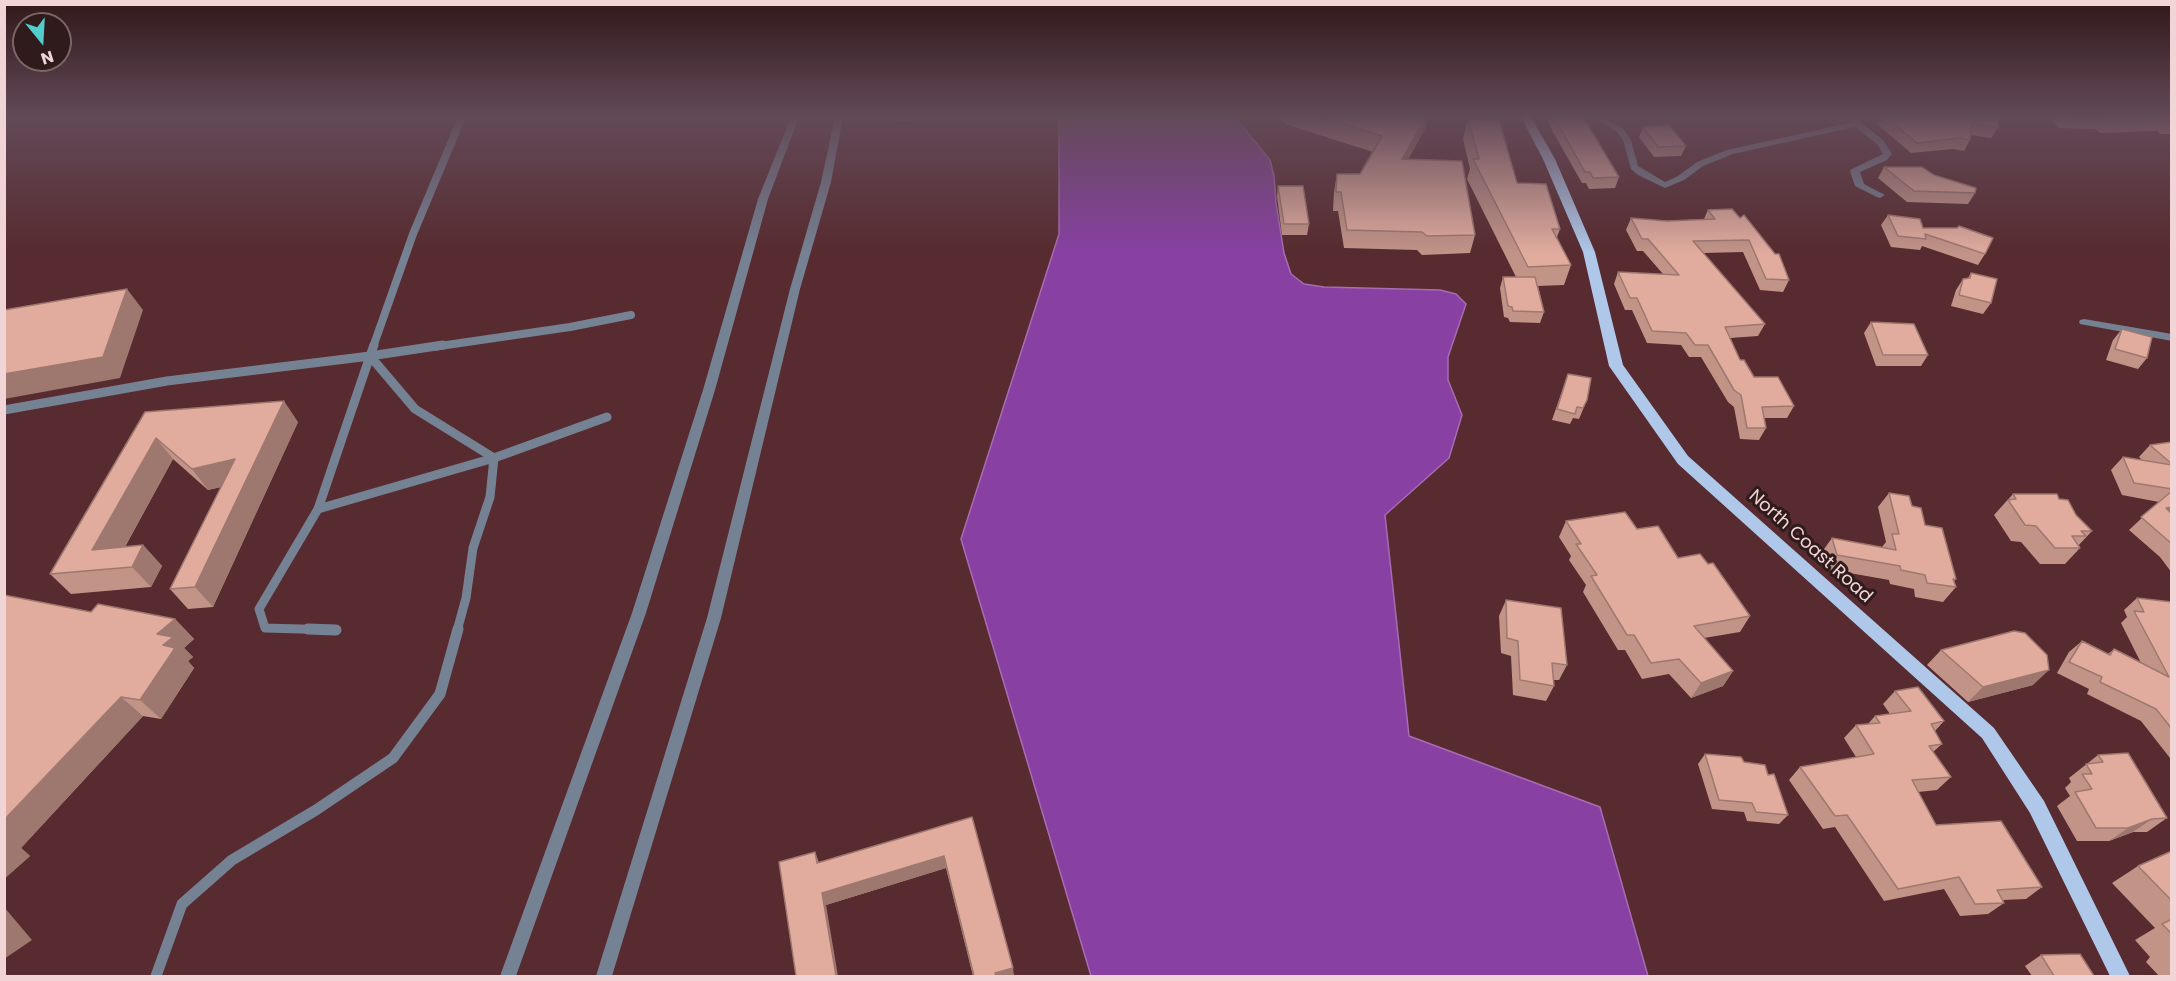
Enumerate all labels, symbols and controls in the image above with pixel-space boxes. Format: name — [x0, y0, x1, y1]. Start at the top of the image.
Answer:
north arrow — [12, 12, 72, 72]
text: N — [38, 45, 56, 70]
street label: North Coast Road — [1744, 486, 1876, 608]

